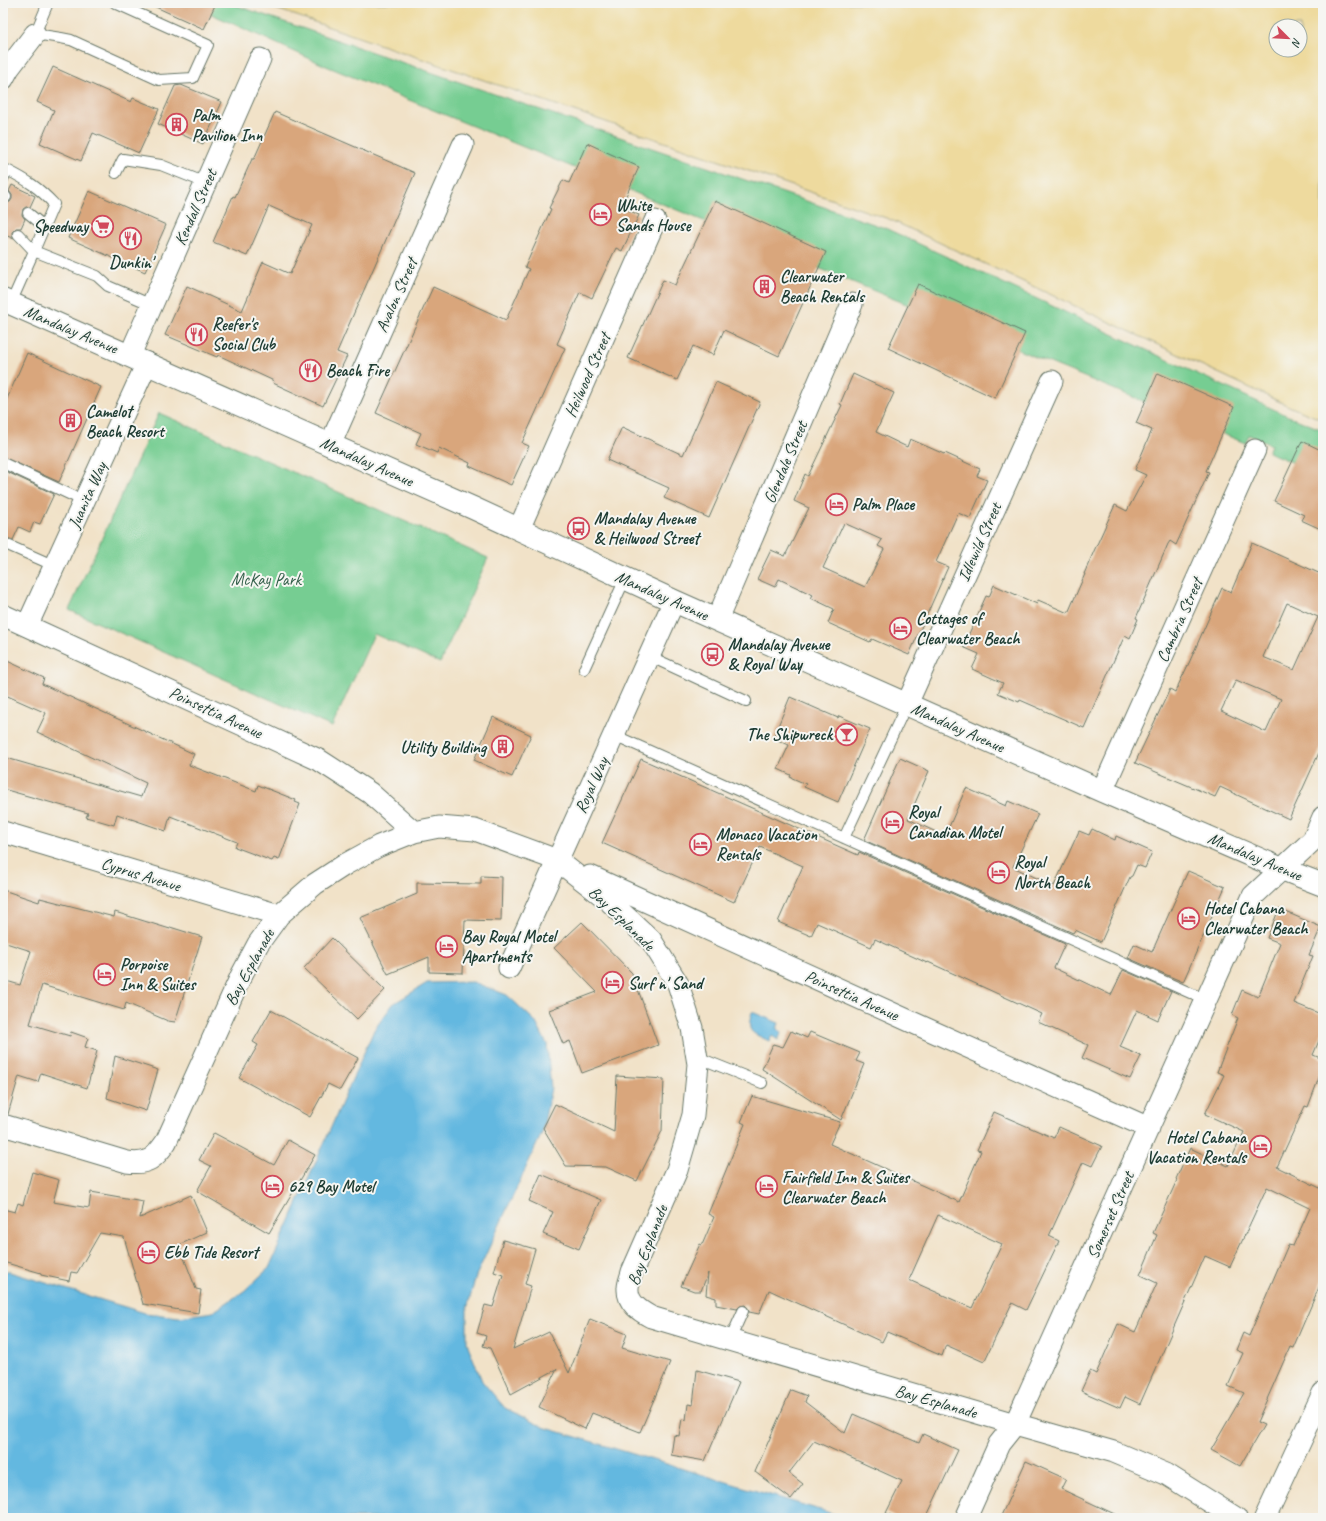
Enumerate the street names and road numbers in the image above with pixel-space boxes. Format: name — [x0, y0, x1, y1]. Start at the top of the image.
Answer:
street label: Kendall Street — [169, 164, 222, 248]
street label: Avalon Street — [371, 253, 423, 336]
street label: Mandalay Avenue — [21, 300, 122, 359]
street label: Heilwood Street — [560, 328, 616, 420]
street label: Glendale Street — [759, 416, 813, 506]
street label: Mandalay Avenue — [317, 432, 418, 492]
street label: Juanita Way — [63, 457, 112, 533]
street label: Idlewild Street — [953, 497, 1007, 585]
street label: Mandalay Avenue — [612, 566, 713, 626]
street label: Cambria Street — [1152, 573, 1208, 665]
street label: Poinsettia Avenue — [166, 682, 267, 744]
street label: Mandalay Avenue — [908, 698, 1009, 758]
street label: Royal Way — [570, 753, 614, 817]
street label: Mandalay Avenue — [1205, 827, 1306, 886]
street label: Cyprus Avenue — [99, 852, 184, 897]
street label: Bay Esplanade — [584, 882, 660, 956]
street label: Bay Esplanade — [220, 924, 280, 1009]
street label: Poinsettia Avenue — [802, 965, 903, 1026]
street label: Somerset Street — [1082, 1166, 1140, 1262]
street label: Bay Esplanade — [623, 1201, 673, 1288]
street label: Bay Esplanade — [893, 1380, 981, 1424]

